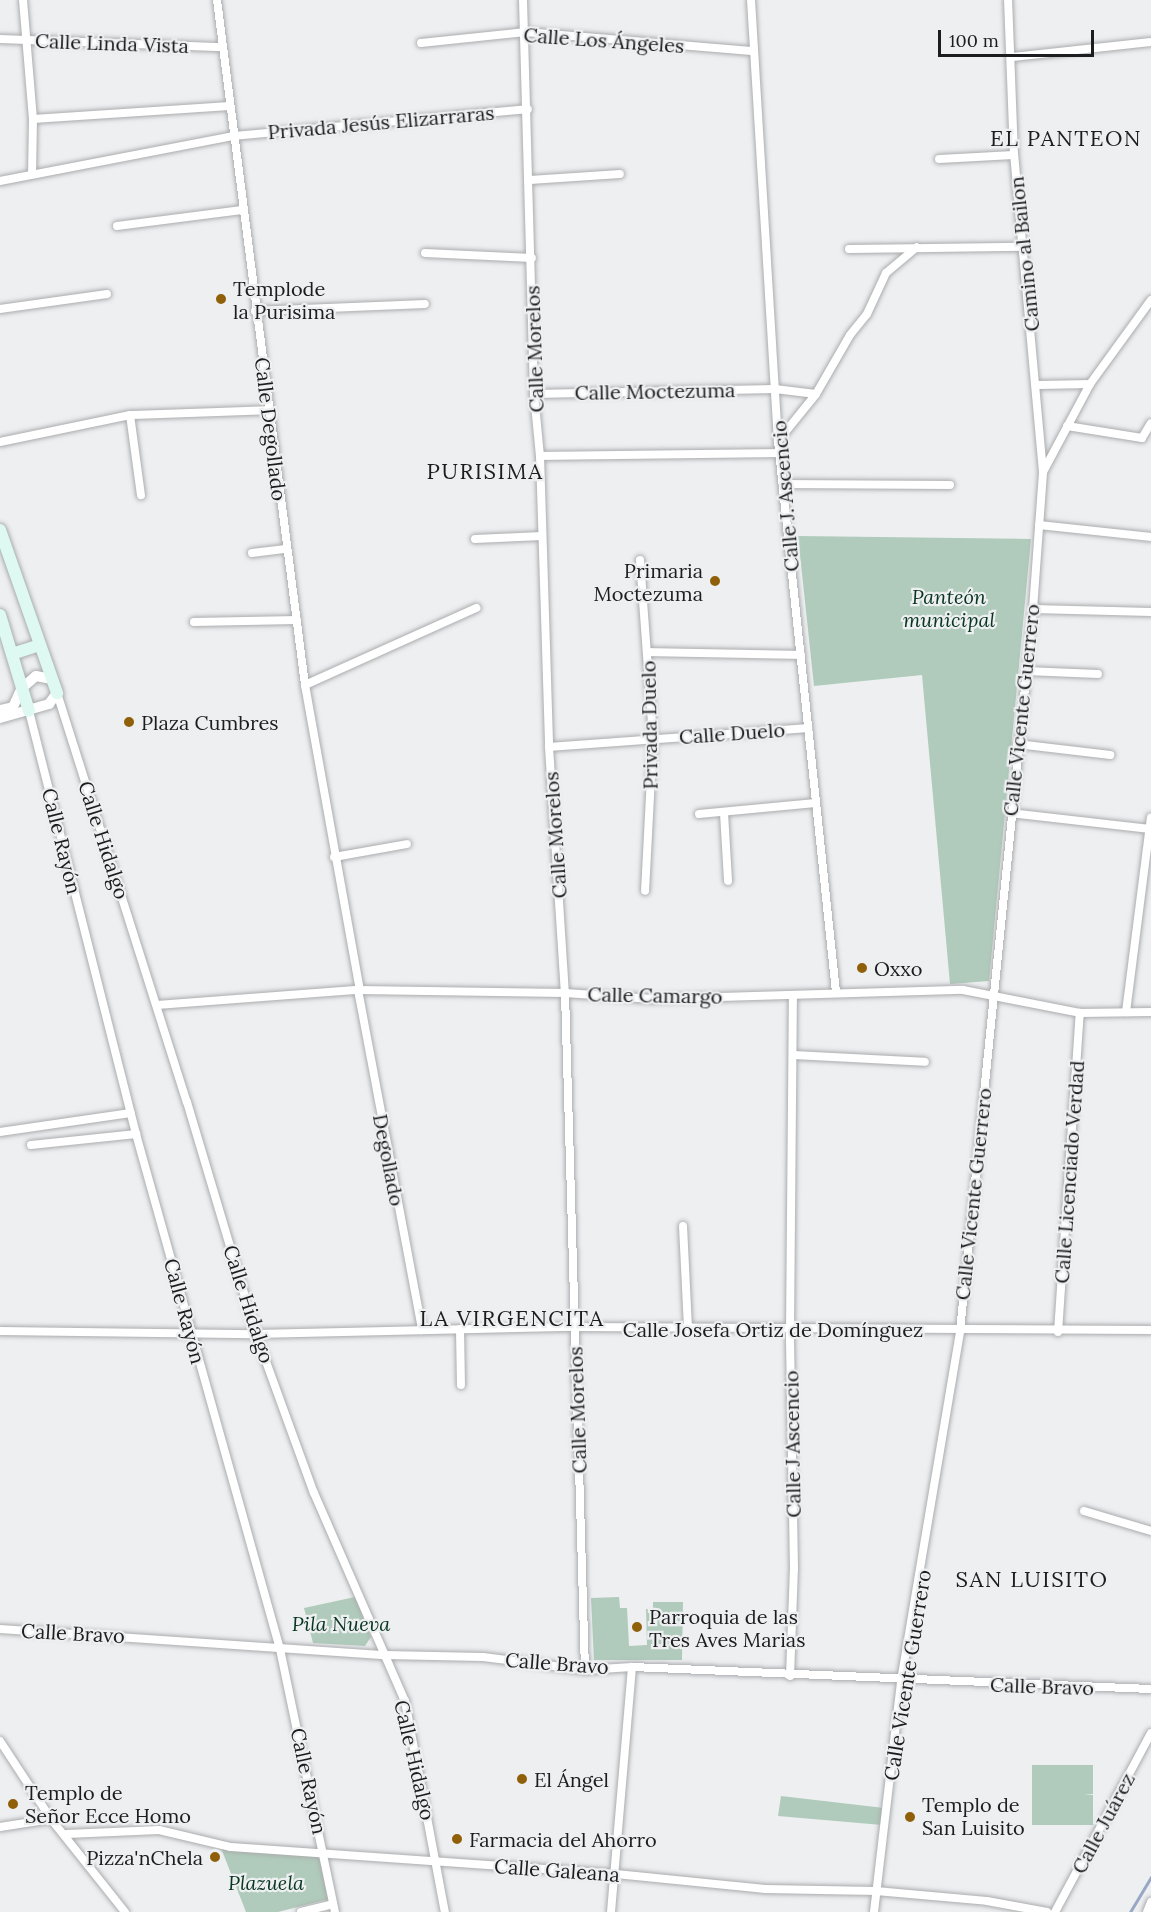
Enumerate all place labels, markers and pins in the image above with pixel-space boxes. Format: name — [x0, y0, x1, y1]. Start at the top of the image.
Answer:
place label: Templode la Purisima — [233, 276, 335, 323]
marker: Templode la Purisima — [214, 292, 228, 306]
place label: Primaria Moctezuma — [594, 558, 703, 605]
marker: Primaria Moctezuma — [708, 574, 722, 588]
place label: Plaza Cumbres — [141, 710, 279, 734]
marker: Plaza Cumbres — [122, 715, 136, 729]
place label: Oxxo — [874, 956, 923, 980]
marker: Oxxo — [855, 961, 869, 975]
place label: Parroquia de las Tres Aves Marias — [649, 1604, 805, 1651]
marker: Parroquia de las Tres Aves Marias — [630, 1620, 644, 1634]
place label: El Ángel — [534, 1767, 609, 1791]
marker: El Ángel — [515, 1772, 529, 1786]
place label: Templo de Señor Ecce Homo — [25, 1780, 191, 1827]
place label: Templo de San Luisito — [922, 1793, 1025, 1840]
marker: Templo de Señor Ecce Homo — [6, 1797, 20, 1811]
marker: Templo de San Luisito — [903, 1810, 917, 1824]
place label: Farmacia del Ahorro — [469, 1827, 657, 1851]
marker: Farmacia del Ahorro — [450, 1832, 464, 1846]
place label: Pizza'nChela — [86, 1845, 203, 1869]
marker: Pizza'nChela — [208, 1850, 222, 1864]

